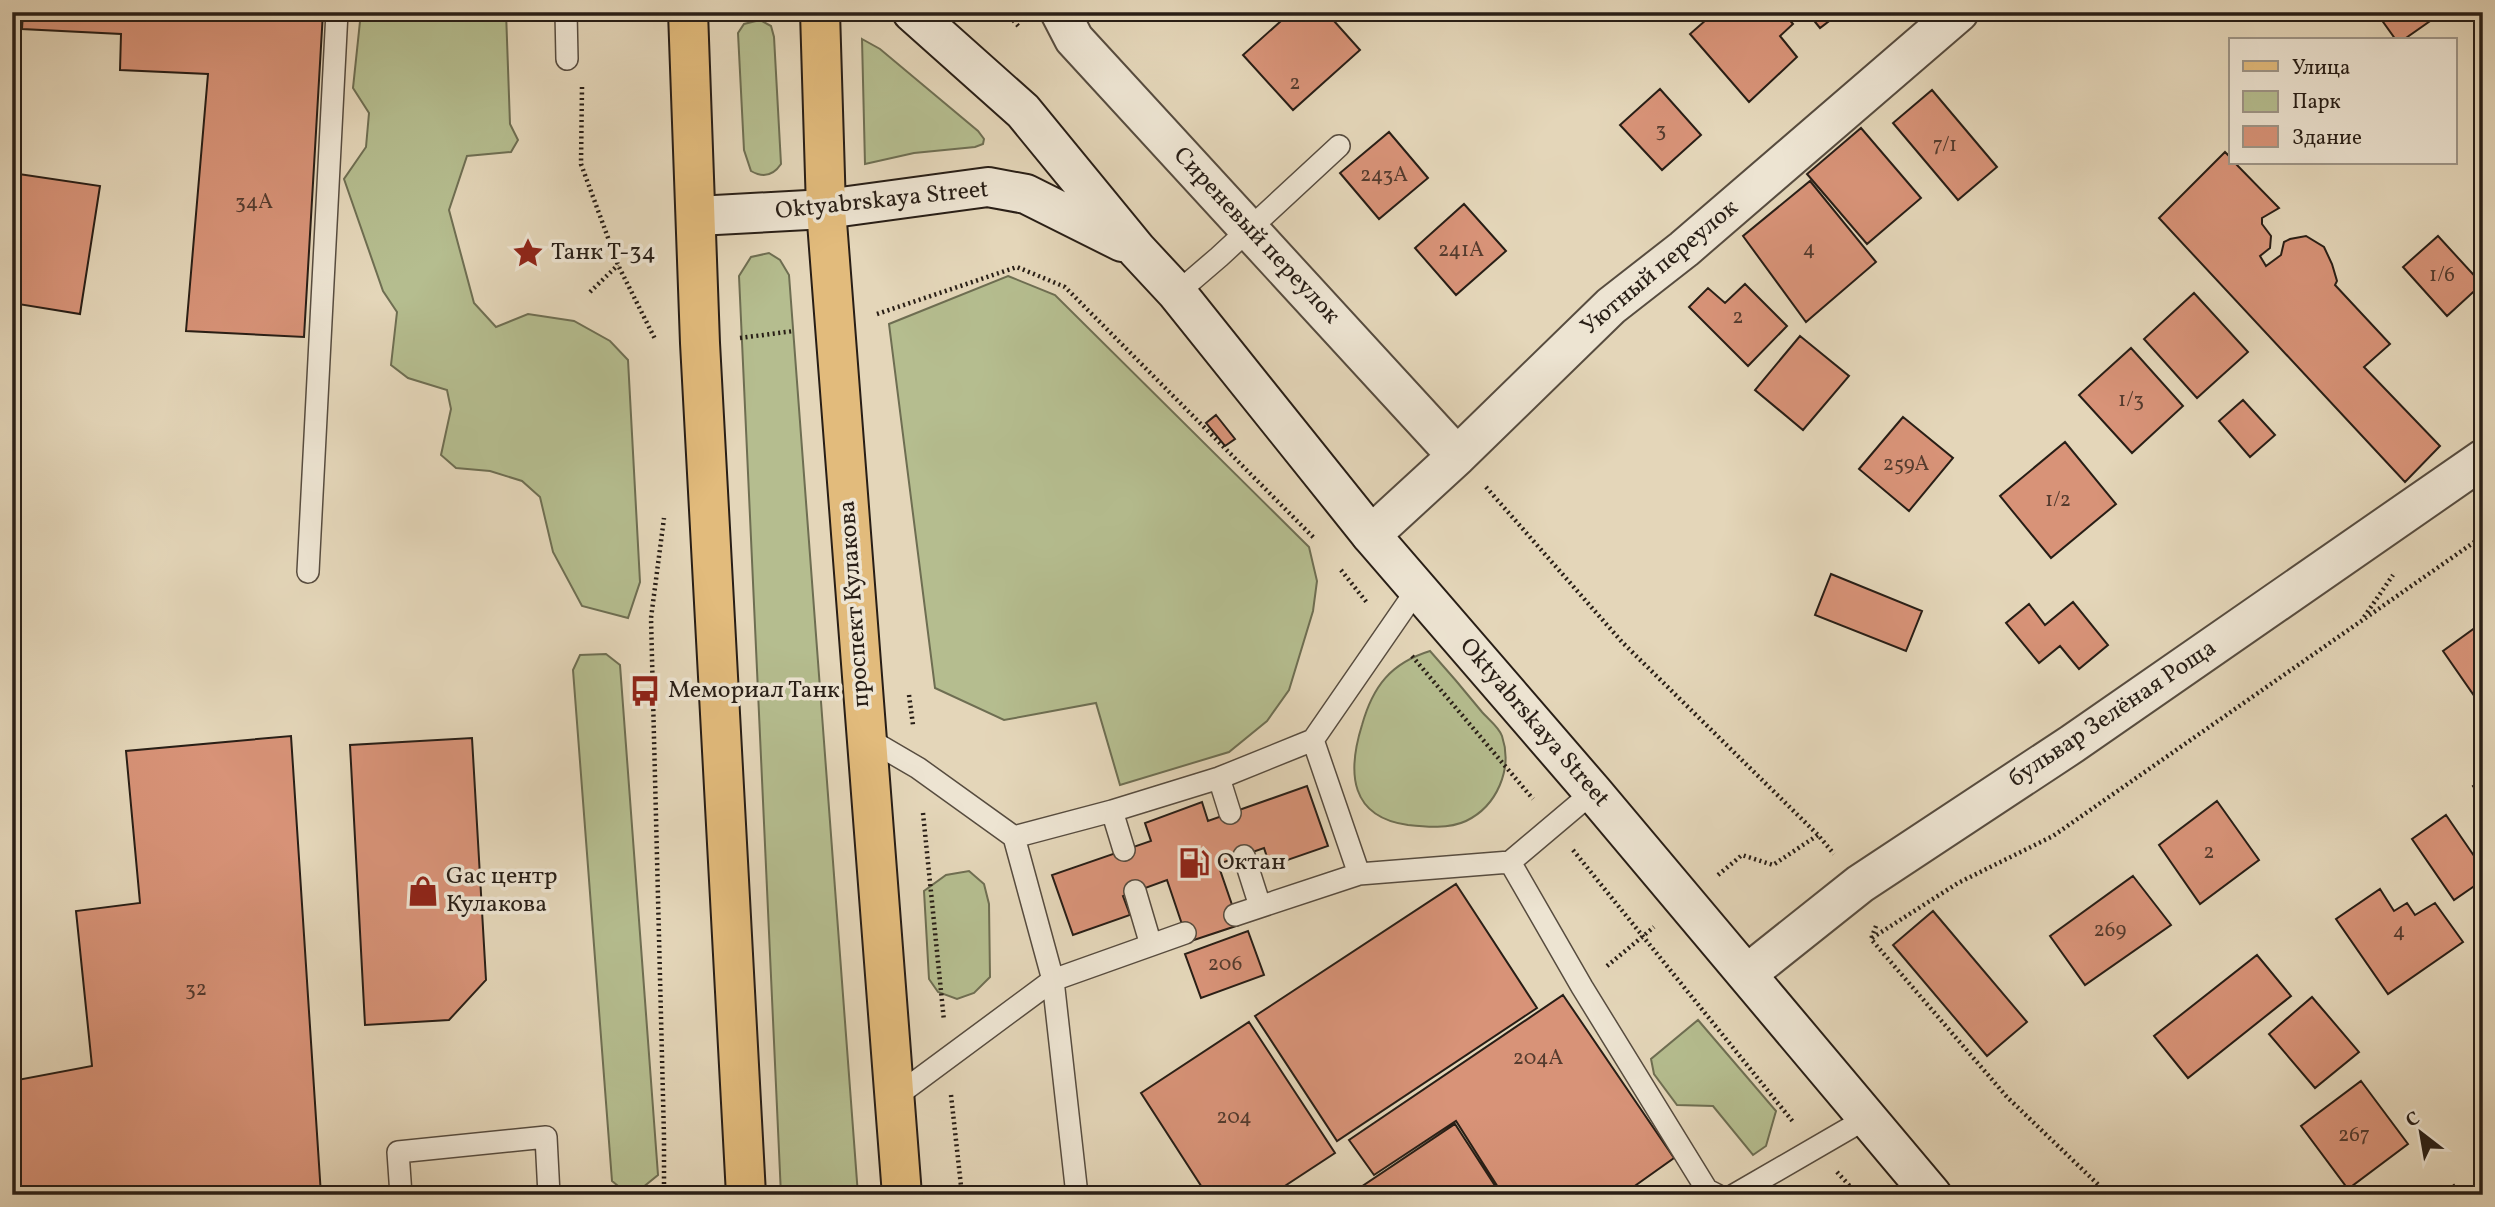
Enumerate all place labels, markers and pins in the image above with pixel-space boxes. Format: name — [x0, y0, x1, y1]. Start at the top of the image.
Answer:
place icon: Танк Т-34 — [511, 236, 545, 270]
place label: Танк Т-34 — [551, 236, 656, 270]
bus stop icon: Мемориал Танк — [628, 674, 662, 708]
place label: Мемориал Танк — [668, 674, 840, 708]
fuel station icon: Октан — [1177, 846, 1211, 880]
place label: Октан — [1217, 846, 1286, 880]
place label: Gac центр Кулакова — [446, 860, 558, 922]
shop icon: Gac центр Кулакова — [406, 874, 440, 908]

